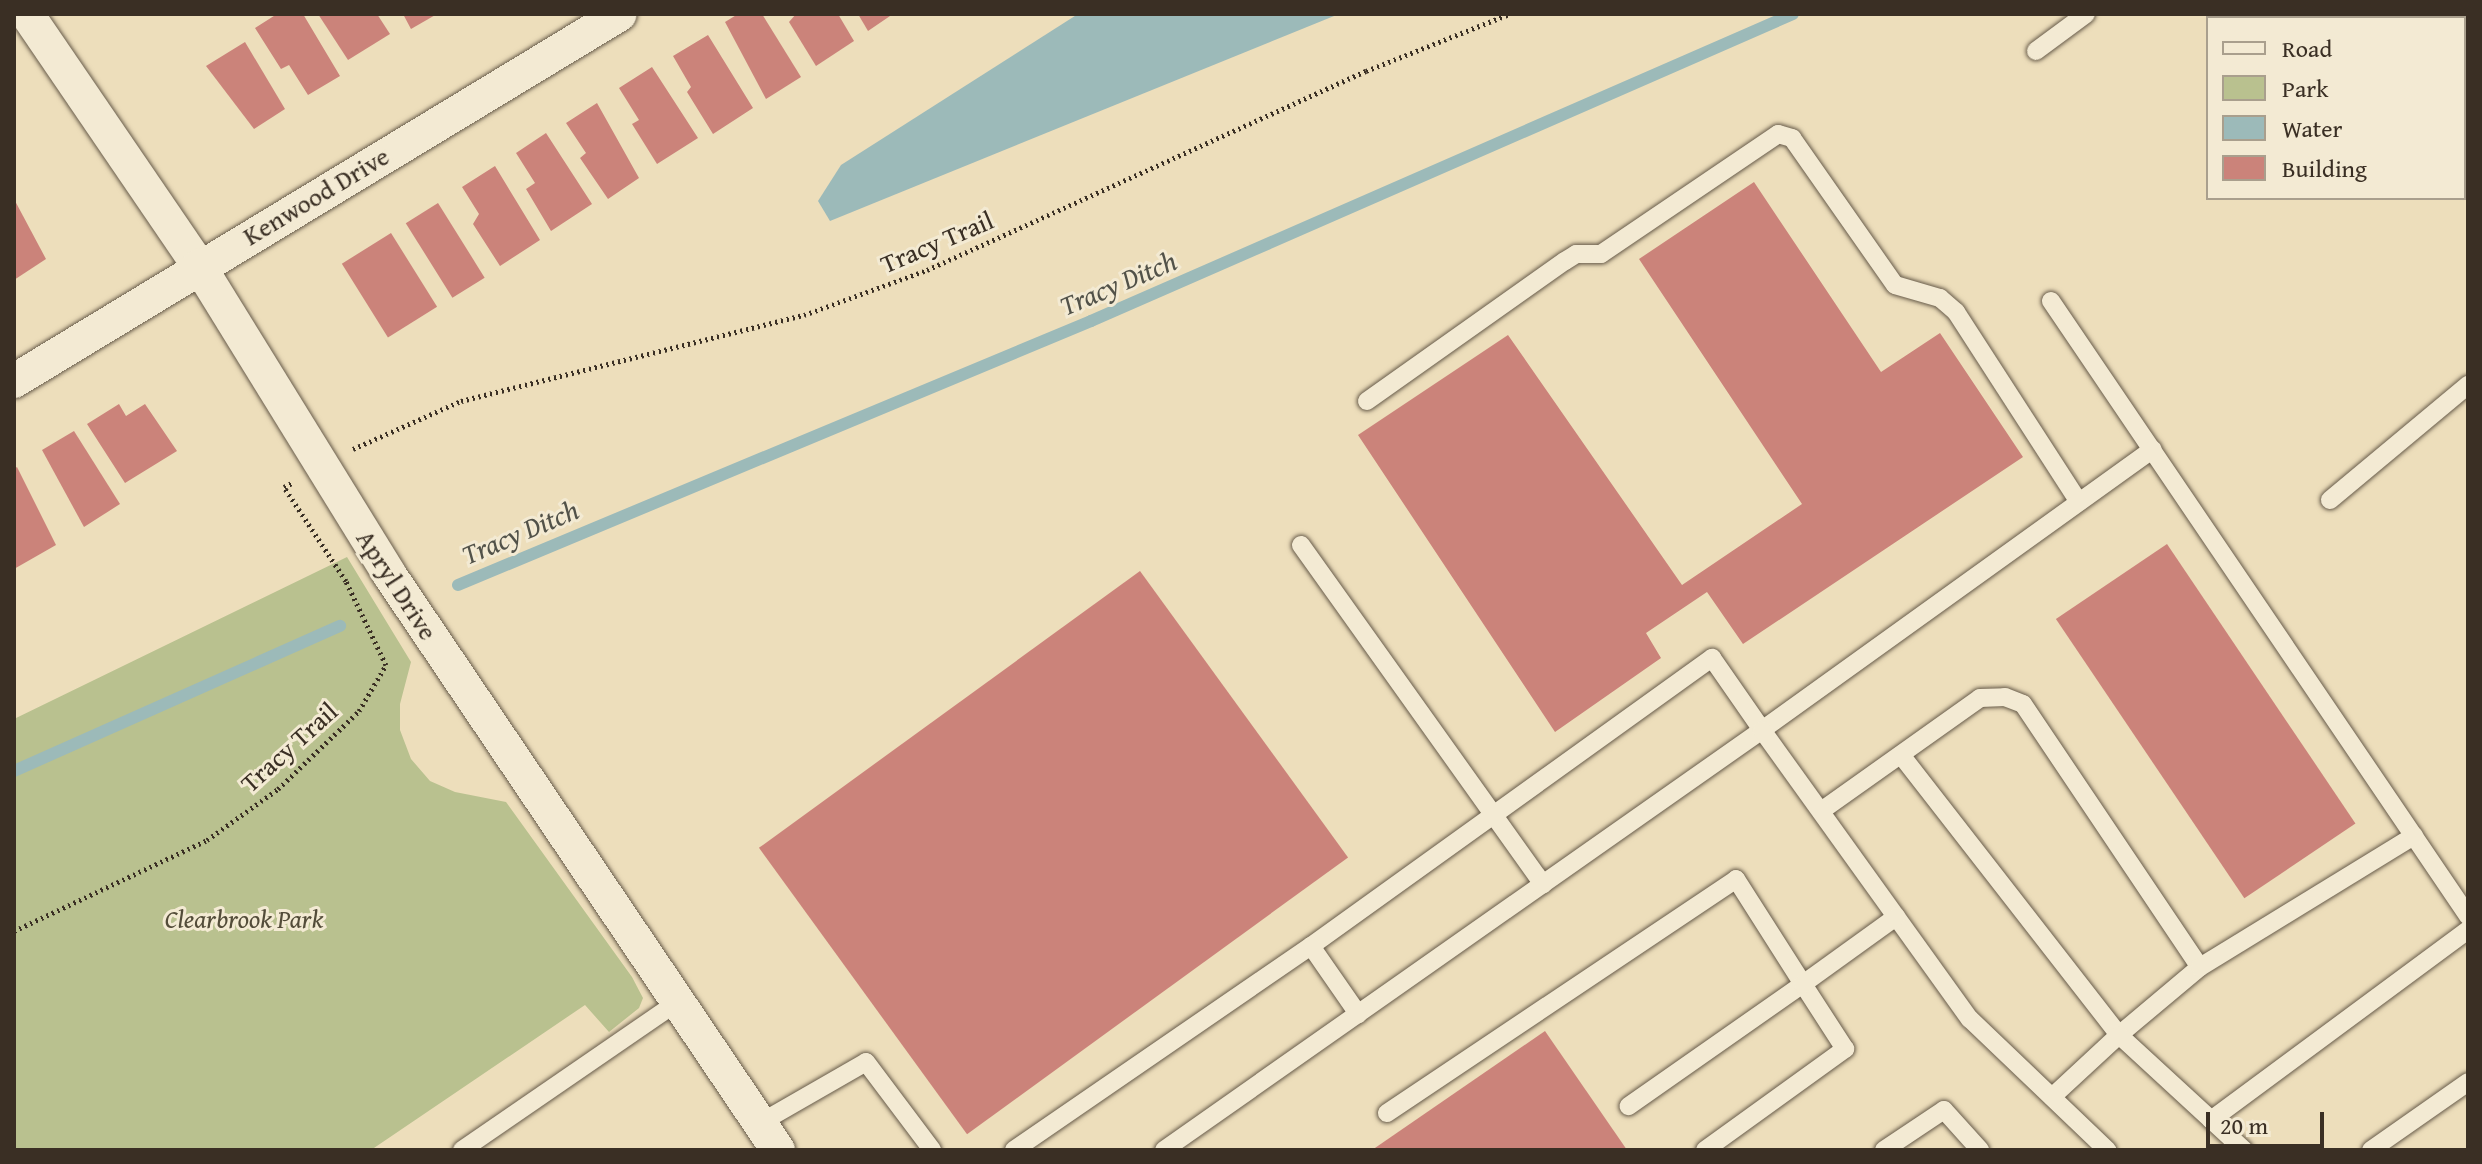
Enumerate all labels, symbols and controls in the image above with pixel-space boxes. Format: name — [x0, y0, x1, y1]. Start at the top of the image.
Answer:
legend — [2206, 16, 2466, 200]
text: Road — [2282, 31, 2332, 66]
text: Park — [2282, 71, 2328, 106]
text: Water — [2282, 111, 2342, 146]
street label: Kenwood Drive — [237, 140, 395, 252]
text: Building — [2282, 151, 2367, 186]
street label: Tracy Trail — [876, 204, 998, 280]
water label: Tracy Ditch — [1054, 243, 1182, 323]
water label: Tracy Ditch — [456, 492, 584, 572]
street label: Apryl Drive — [350, 524, 444, 646]
street label: Tracy Trail — [234, 695, 344, 799]
park label: Clearbrook Park — [165, 903, 323, 935]
scale bar — [2210, 1096, 2328, 1146]
text: 20 m — [2220, 1108, 2268, 1143]

